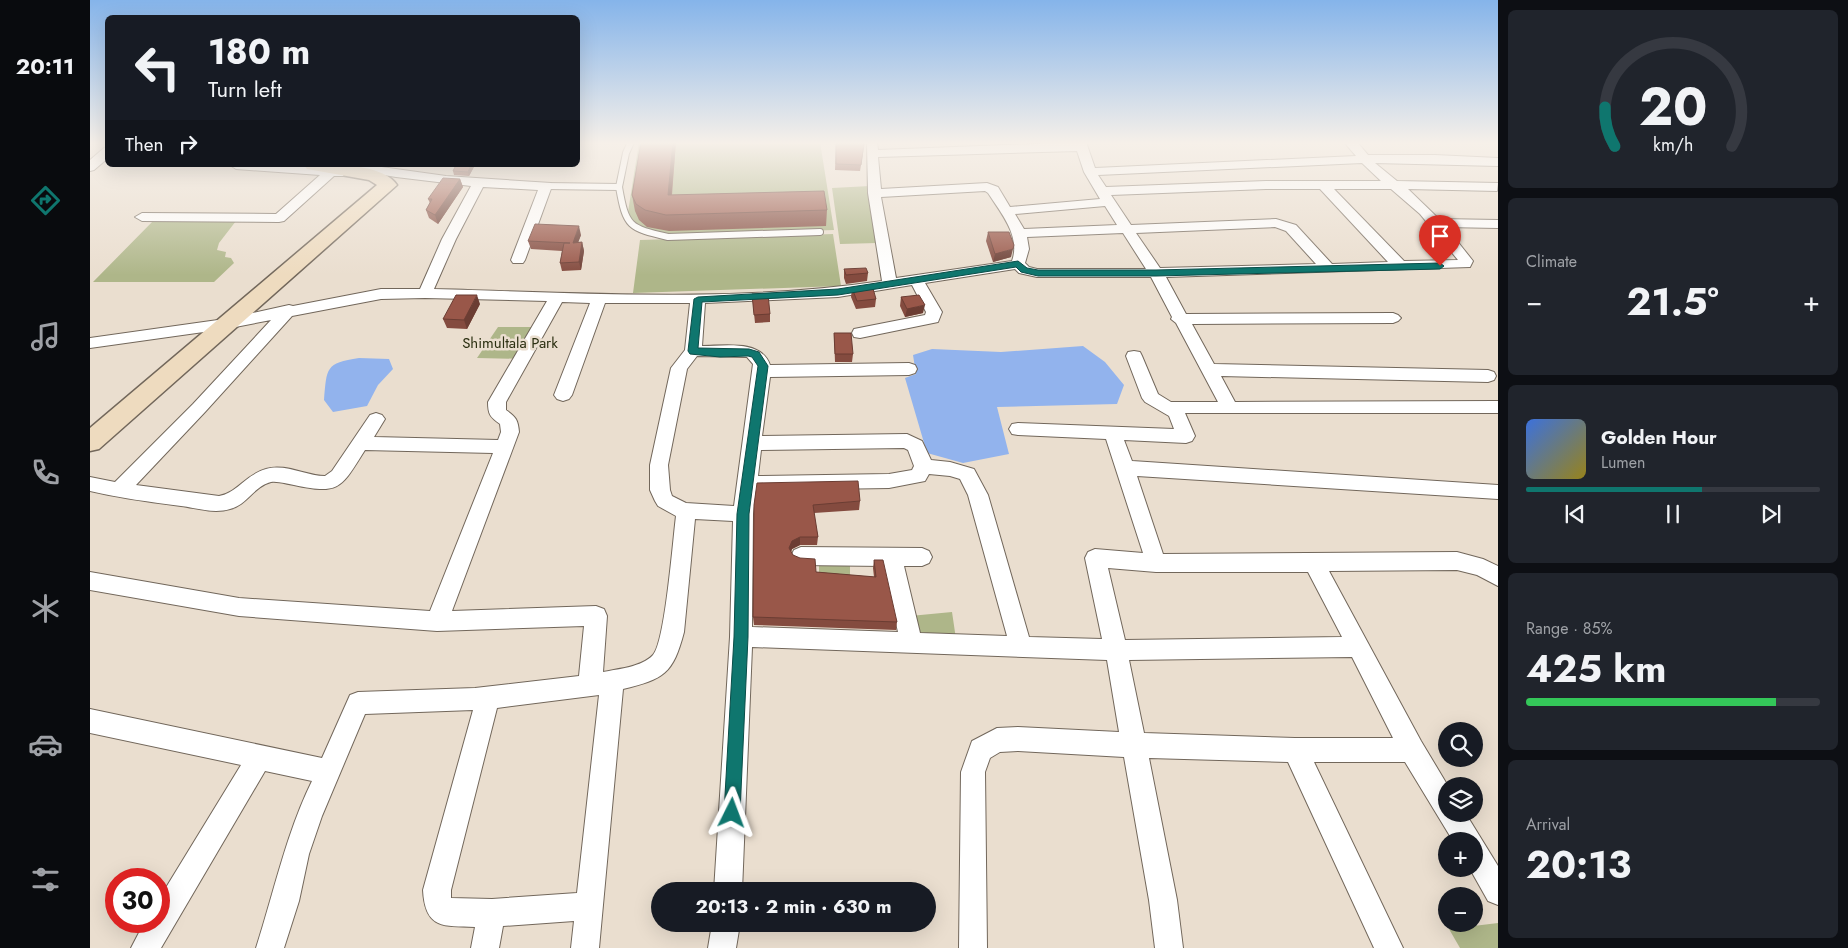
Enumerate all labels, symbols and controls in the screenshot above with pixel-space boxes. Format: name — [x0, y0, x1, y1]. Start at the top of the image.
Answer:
text: 180 m — [208, 27, 310, 77]
icon: left — [125, 35, 190, 100]
text: 20:11 — [16, 50, 74, 82]
text: 20 — [1639, 69, 1707, 145]
text: Turn left — [208, 73, 282, 105]
icon: right — [174, 130, 202, 158]
text: Then — [125, 131, 164, 158]
text: km/h — [1653, 132, 1693, 158]
icon: directions — [28, 183, 63, 218]
pin — [1419, 215, 1461, 266]
icon: arrive — [1426, 222, 1454, 250]
text: Climate — [1526, 250, 1577, 273]
text: 21.5° — [1626, 274, 1719, 329]
text: − — [1526, 281, 1543, 322]
text: + — [1803, 281, 1820, 322]
icon: music — [28, 319, 63, 354]
park label: Shimultala Park — [462, 332, 558, 354]
text: Golden Hour — [1601, 424, 1717, 451]
text: Lumen — [1601, 451, 1645, 474]
icon: phone — [28, 455, 63, 490]
icon: previous — [1561, 500, 1589, 528]
icon: pause — [1659, 500, 1687, 528]
icon: next — [1757, 500, 1785, 528]
icon: climate — [28, 591, 63, 626]
text: Range · 85% — [1526, 617, 1613, 640]
text: 425 km — [1526, 641, 1666, 696]
map controls — [1438, 722, 1483, 932]
button: search — [1438, 722, 1483, 767]
icon: car — [28, 727, 63, 762]
button: layers — [1438, 777, 1483, 822]
position arrow — [705, 786, 757, 838]
text: Arrival — [1526, 813, 1570, 836]
button: + — [1438, 832, 1483, 877]
text: 20:13 — [1526, 837, 1631, 892]
icon: filters — [28, 862, 63, 897]
speed limit sign: 30 — [105, 868, 170, 933]
button: − — [1438, 887, 1483, 932]
text: 20:13 · 2 min · 630 m — [696, 893, 891, 920]

